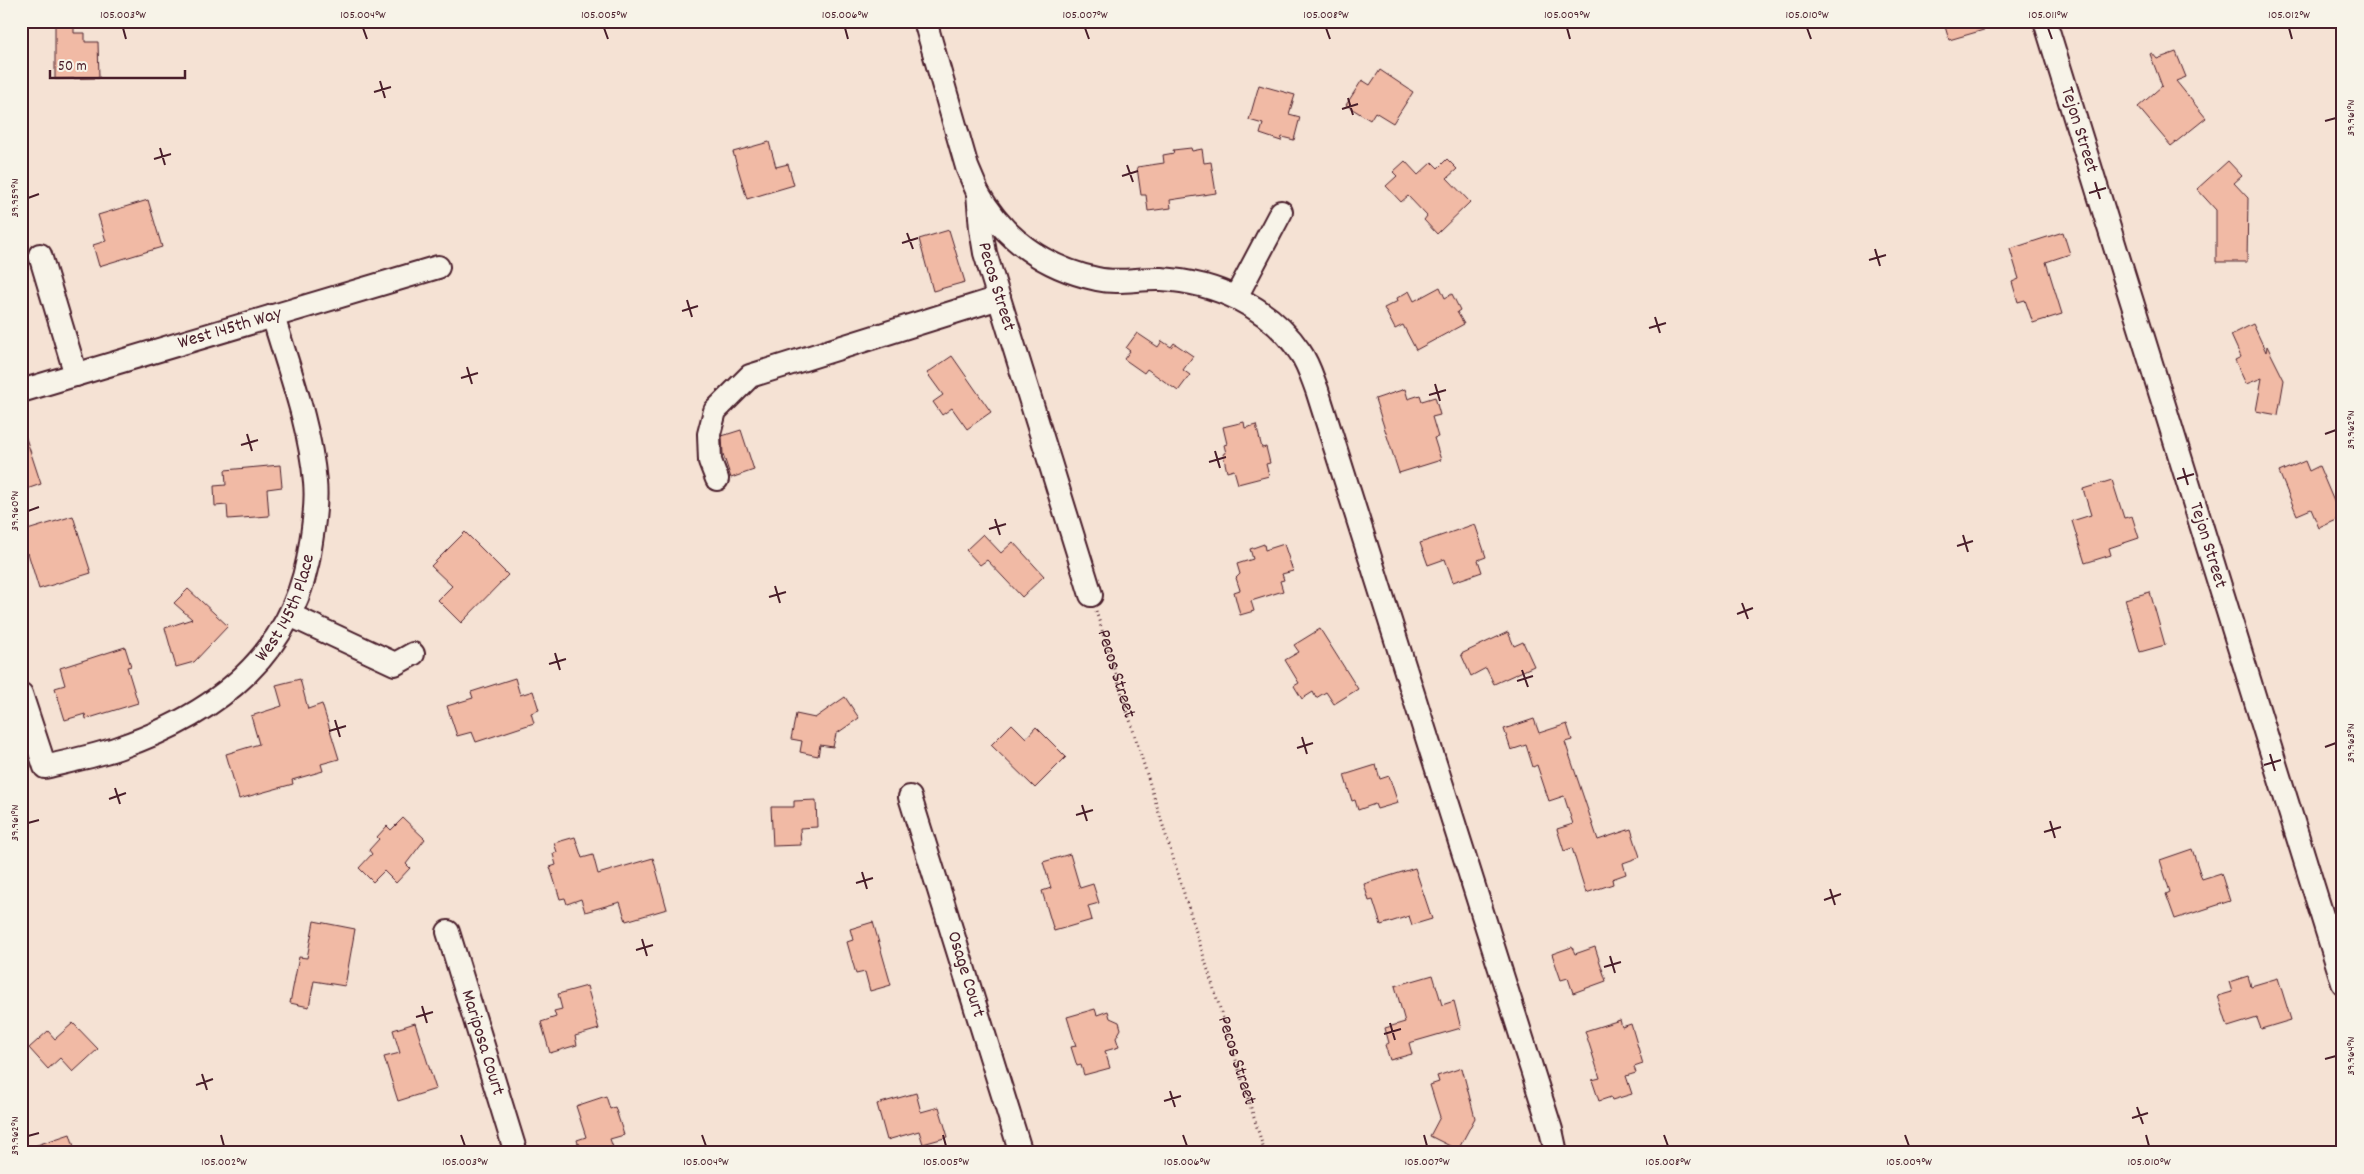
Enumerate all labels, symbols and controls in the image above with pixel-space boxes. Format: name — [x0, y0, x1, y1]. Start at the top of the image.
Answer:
text: 105.003°W — [100, 7, 146, 24]
text: 105.004°W — [340, 7, 386, 24]
text: 105.005°W — [581, 7, 627, 24]
text: 105.006°W — [822, 7, 868, 24]
text: 105.007°W — [1062, 7, 1108, 24]
text: 105.008°W — [1303, 7, 1349, 24]
text: 105.009°W — [1544, 7, 1590, 24]
text: 105.010°W — [1785, 7, 1829, 24]
text: 105.011°W — [2028, 7, 2068, 24]
text: 105.012°W — [2268, 7, 2310, 24]
scale bar — [50, 48, 185, 80]
text: 50 m — [58, 56, 87, 78]
street label: Tejon Street — [2053, 83, 2105, 176]
text: 39.961°N — [2343, 100, 2360, 136]
text: 39.959°N — [7, 178, 24, 218]
street label: Pecos Street — [970, 240, 1022, 335]
street label: West 145th Way — [175, 301, 285, 357]
text: 39.962°N — [2343, 410, 2360, 450]
text: 39.960°N — [7, 491, 24, 531]
street label: Tejon Street — [2181, 499, 2233, 592]
street label: West 145th Place — [249, 552, 322, 668]
street label: Pecos Street — [1089, 626, 1142, 722]
text: 39.963°N — [2343, 723, 2360, 763]
text: 39.961°N — [7, 805, 24, 841]
street label: Osage Court — [939, 928, 992, 1021]
street label: Mariposa Court — [453, 987, 511, 1099]
street label: Pecos Street — [1210, 1013, 1263, 1108]
text: 39.964°N — [2343, 1036, 2360, 1075]
text: 39.962°N — [7, 1116, 24, 1156]
text: 105.002°W — [201, 1154, 247, 1171]
text: 105.003°W — [442, 1154, 488, 1171]
text: 105.004°W — [683, 1154, 729, 1171]
text: 105.005°W — [923, 1154, 969, 1171]
text: 105.006°W — [1164, 1154, 1210, 1171]
text: 105.007°W — [1404, 1154, 1450, 1171]
text: 105.008°W — [1645, 1154, 1691, 1171]
text: 105.009°W — [1886, 1154, 1932, 1171]
text: 105.010°W — [2127, 1154, 2171, 1171]

